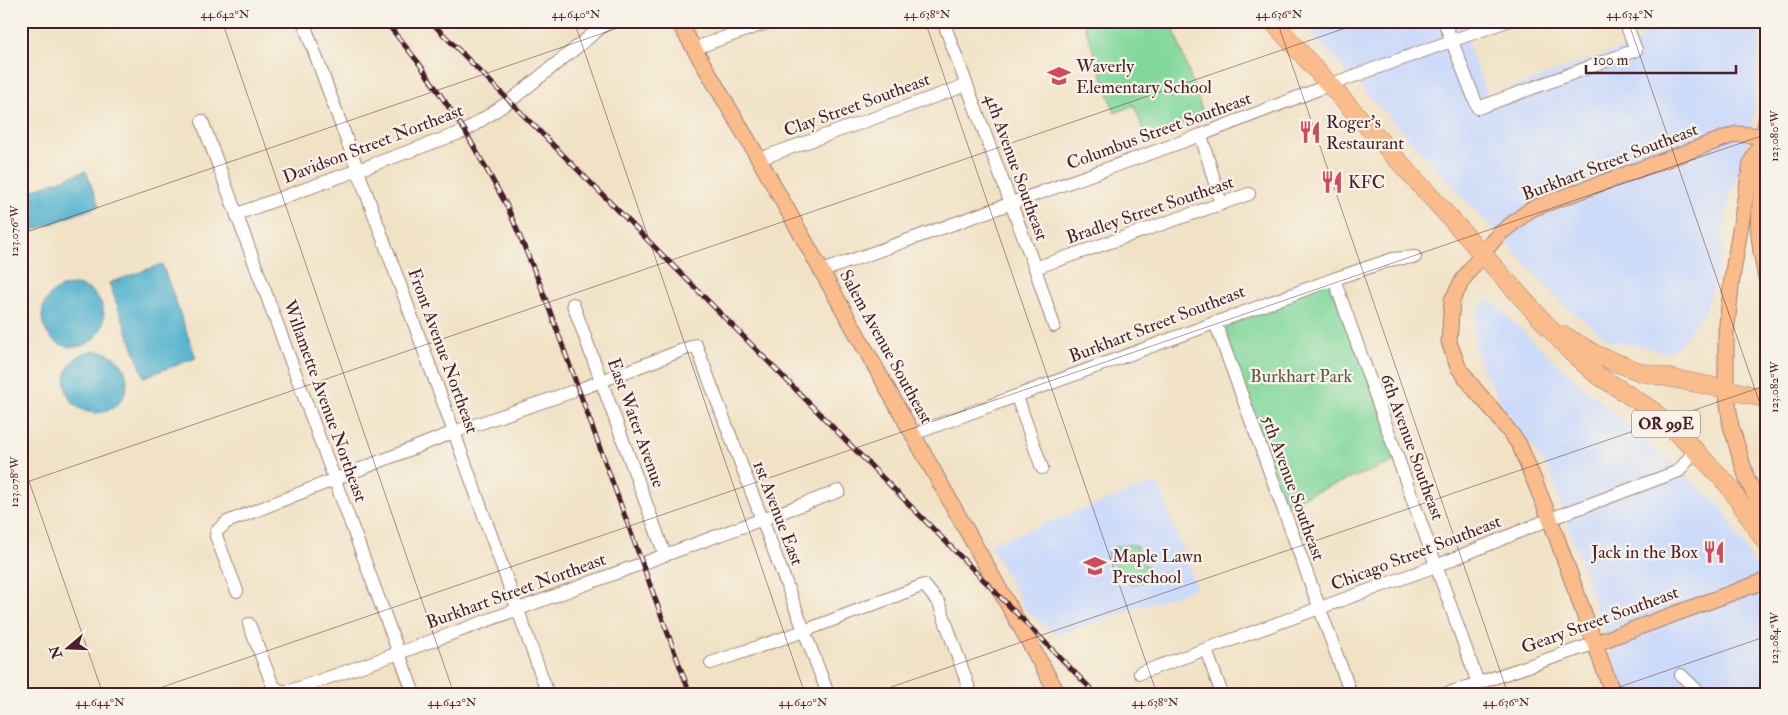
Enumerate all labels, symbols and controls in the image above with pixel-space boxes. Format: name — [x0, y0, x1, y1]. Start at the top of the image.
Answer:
text: 44.642°N — [200, 7, 250, 22]
text: 44.640°N — [551, 7, 601, 22]
text: 44.638°N — [904, 7, 951, 22]
text: 44.636°N — [1255, 7, 1303, 22]
text: 44.634°N — [1606, 7, 1654, 22]
scale bar — [1586, 42, 1736, 74]
text: 100 m — [1593, 51, 1629, 70]
place label: Waverly Elementary School — [1075, 55, 1212, 99]
school or university icon: Waverly Elementary School — [1046, 63, 1072, 89]
street label: Clay Street Southeast — [781, 68, 933, 142]
street label: Columbus Street Southeast — [1064, 87, 1255, 175]
street label: 4th Avenue Southeast — [979, 90, 1053, 244]
street label: Davidson Street Northeast — [280, 99, 467, 189]
text: 123.080°W — [1767, 109, 1782, 162]
place label: Roger's Restaurant — [1326, 111, 1404, 155]
street label: Burkhart Street Southeast — [1519, 118, 1701, 206]
restaurant icon: Roger's Restaurant — [1297, 119, 1323, 145]
restaurant icon: KFC — [1319, 169, 1345, 195]
street label: Bradley Street Southeast — [1063, 170, 1237, 249]
place label: KFC — [1348, 171, 1385, 194]
text: 123.076°W — [7, 204, 22, 257]
street label: Front Avenue Northeast — [402, 265, 484, 437]
street label: Salem Avenue Southeast — [834, 266, 938, 428]
street label: Burkhart Street Southeast — [1066, 280, 1248, 368]
street label: Willamette Avenue Northeast — [277, 296, 372, 505]
street label: East Water Avenue — [602, 355, 670, 491]
text: 123.082°W — [1767, 360, 1782, 413]
park label: Burkhart Park — [1250, 365, 1352, 388]
street label: 6th Avenue Southeast — [1375, 371, 1449, 524]
road number: OR 99E — [1632, 410, 1700, 438]
street label: 5th Avenue Southeast — [1256, 412, 1330, 564]
text: 123.078°W — [7, 456, 22, 508]
street label: 1st Avenue East — [747, 457, 809, 569]
street label: Chicago Street Southeast — [1328, 510, 1505, 596]
restaurant icon: Jack in the Box — [1701, 539, 1727, 565]
place label: Jack in the Box — [1590, 541, 1698, 564]
place label: Maple Lawn Preschool — [1112, 545, 1202, 589]
street label: Burkhart Street Northeast — [423, 548, 609, 634]
school or university icon: Maple Lawn Preschool — [1082, 553, 1108, 579]
street label: Geary Street Southeast — [1518, 581, 1682, 659]
text: 123.084°W — [1767, 611, 1782, 664]
north arrow — [42, 622, 92, 672]
text: N — [46, 643, 67, 662]
text: 44.644°N — [75, 695, 125, 710]
text: 44.642°N — [427, 695, 477, 710]
text: 44.640°N — [778, 695, 828, 710]
text: 44.638°N — [1132, 695, 1179, 710]
text: 44.636°N — [1482, 695, 1530, 710]

